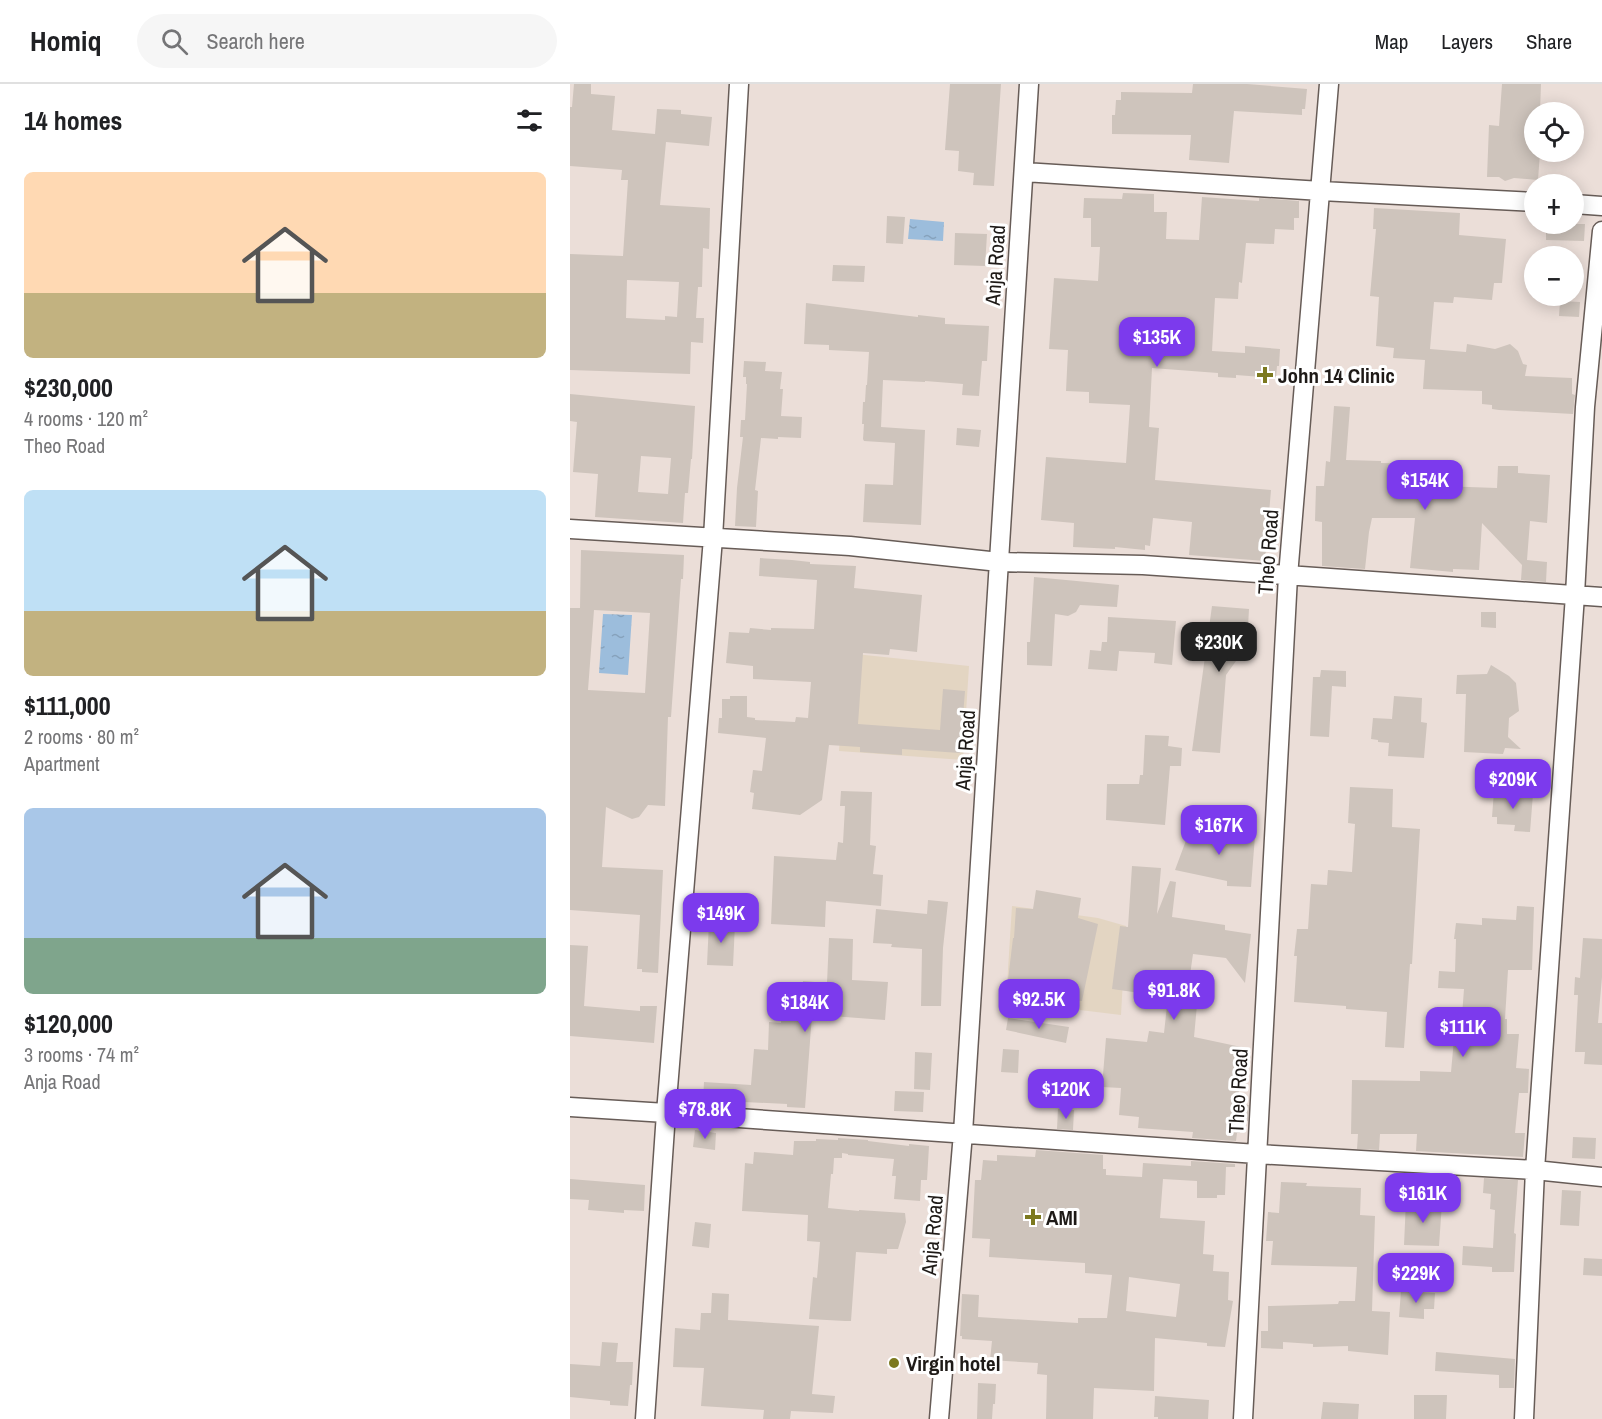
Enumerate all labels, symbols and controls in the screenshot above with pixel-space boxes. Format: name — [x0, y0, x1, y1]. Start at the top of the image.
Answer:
search box — [137, 14, 557, 68]
text: Homiq — [30, 22, 101, 60]
icon: search — [158, 25, 191, 58]
text: Search here — [206, 26, 305, 56]
text: Map — [1375, 27, 1408, 56]
text: Layers — [1441, 27, 1493, 56]
text: Share — [1526, 27, 1572, 56]
map controls — [1524, 102, 1584, 306]
button: locate — [1524, 102, 1584, 162]
text: 14 homes — [24, 103, 122, 138]
icon: filters — [513, 104, 546, 137]
button: + — [1524, 174, 1584, 234]
icon: home — [231, 211, 339, 319]
street label: Anja Road — [978, 224, 1012, 307]
button: − — [1524, 246, 1584, 306]
pin: $135K — [1115, 317, 1199, 368]
text: $135K — [1133, 323, 1181, 350]
place label: John 14 Clinic — [1278, 361, 1395, 390]
marker: John 14 Clinic — [1256, 366, 1274, 384]
text: $230,000 — [24, 370, 113, 405]
text: 4 rooms · 120 m² — [24, 405, 148, 432]
text: Theo Road — [24, 432, 105, 459]
pin: $154K — [1383, 460, 1467, 511]
text: $154K — [1401, 466, 1449, 493]
street label: Theo Road — [1251, 508, 1285, 596]
icon: home — [231, 529, 339, 637]
pin: $230K — [1177, 622, 1261, 673]
text: $230K — [1195, 628, 1243, 655]
text: $111,000 — [24, 688, 111, 723]
street label: Anja Road — [948, 709, 982, 792]
text: 2 rooms · 80 m² — [24, 723, 139, 750]
text: Apartment — [24, 750, 100, 777]
pin: $209K — [1471, 759, 1555, 810]
text: $209K — [1489, 765, 1537, 792]
pin: $167K — [1177, 805, 1261, 856]
text: $167K — [1195, 811, 1243, 838]
icon: home — [231, 847, 339, 955]
pin: $149K — [679, 893, 763, 944]
text: $149K — [697, 899, 745, 926]
pin: $91.8K — [1125, 970, 1223, 1021]
text: $91.8K — [1148, 976, 1200, 1003]
pin: $92.5K — [990, 979, 1088, 1030]
pin: $184K — [763, 982, 847, 1033]
text: $92.5K — [1013, 985, 1065, 1012]
text: $184K — [781, 988, 829, 1015]
text: $120,000 — [24, 1006, 113, 1041]
pin: $111K — [1421, 1007, 1505, 1058]
text: $111K — [1440, 1013, 1486, 1040]
text: 3 rooms · 74 m² — [24, 1041, 139, 1068]
street label: Theo Road — [1221, 1048, 1255, 1134]
text: Anja Road — [24, 1068, 101, 1095]
pin: $120K — [1024, 1069, 1108, 1120]
text: $120K — [1042, 1075, 1090, 1102]
pin: $78.8K — [656, 1089, 754, 1140]
text: $78.8K — [679, 1095, 731, 1122]
pin: $161K — [1381, 1173, 1465, 1224]
text: $161K — [1399, 1179, 1447, 1206]
street label: Anja Road — [914, 1194, 950, 1277]
place label: AMI — [1046, 1203, 1078, 1232]
marker: AMI — [1024, 1208, 1042, 1226]
pin: $229K — [1374, 1253, 1458, 1304]
text: $229K — [1392, 1259, 1440, 1286]
place label: Virgin hotel — [906, 1349, 1000, 1378]
marker: Virgin hotel — [887, 1356, 901, 1370]

